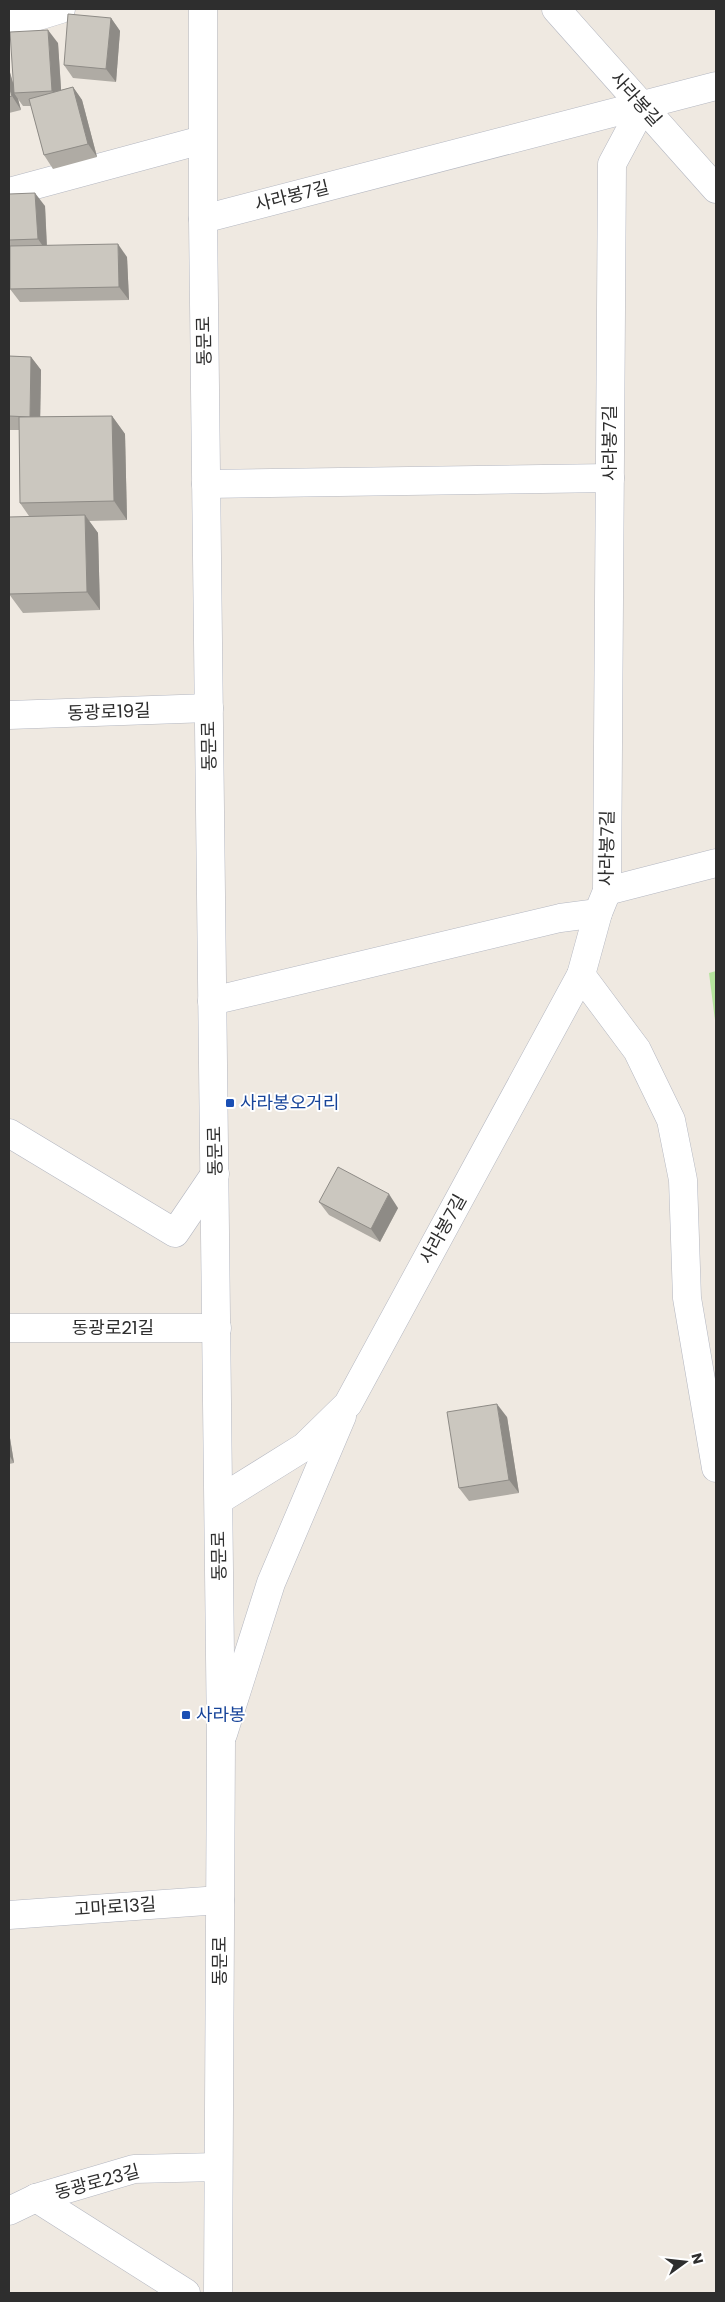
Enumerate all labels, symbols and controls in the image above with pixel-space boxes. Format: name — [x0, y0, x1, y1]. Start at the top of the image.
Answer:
street label: 사라봉길 — [605, 66, 668, 132]
street label: 사라봉7길 — [252, 174, 332, 217]
street label: 동문로 — [191, 316, 216, 366]
street label: 사라봉7길 — [597, 405, 622, 481]
street label: 동광로19길 — [67, 698, 151, 725]
street label: 동문로 — [196, 721, 221, 771]
street label: 사라봉7길 — [593, 810, 620, 886]
place label: 사라봉오거리 — [240, 1090, 339, 1115]
marker: 사라봉오거리 — [224, 1097, 236, 1109]
street label: 동문로 — [202, 1126, 227, 1176]
street label: 사라봉7길 — [413, 1189, 472, 1268]
street label: 동광로21길 — [72, 1315, 154, 1340]
street label: 동문로 — [206, 1531, 231, 1581]
place label: 사라봉 — [196, 1702, 246, 1727]
marker: 사라봉 — [180, 1709, 192, 1721]
street label: 고마로13길 — [73, 1891, 157, 1922]
street label: 동문로 — [207, 1936, 232, 1986]
street label: 동광로23길 — [52, 2158, 142, 2205]
north arrow — [660, 2237, 710, 2287]
text: N — [687, 2251, 709, 2266]

